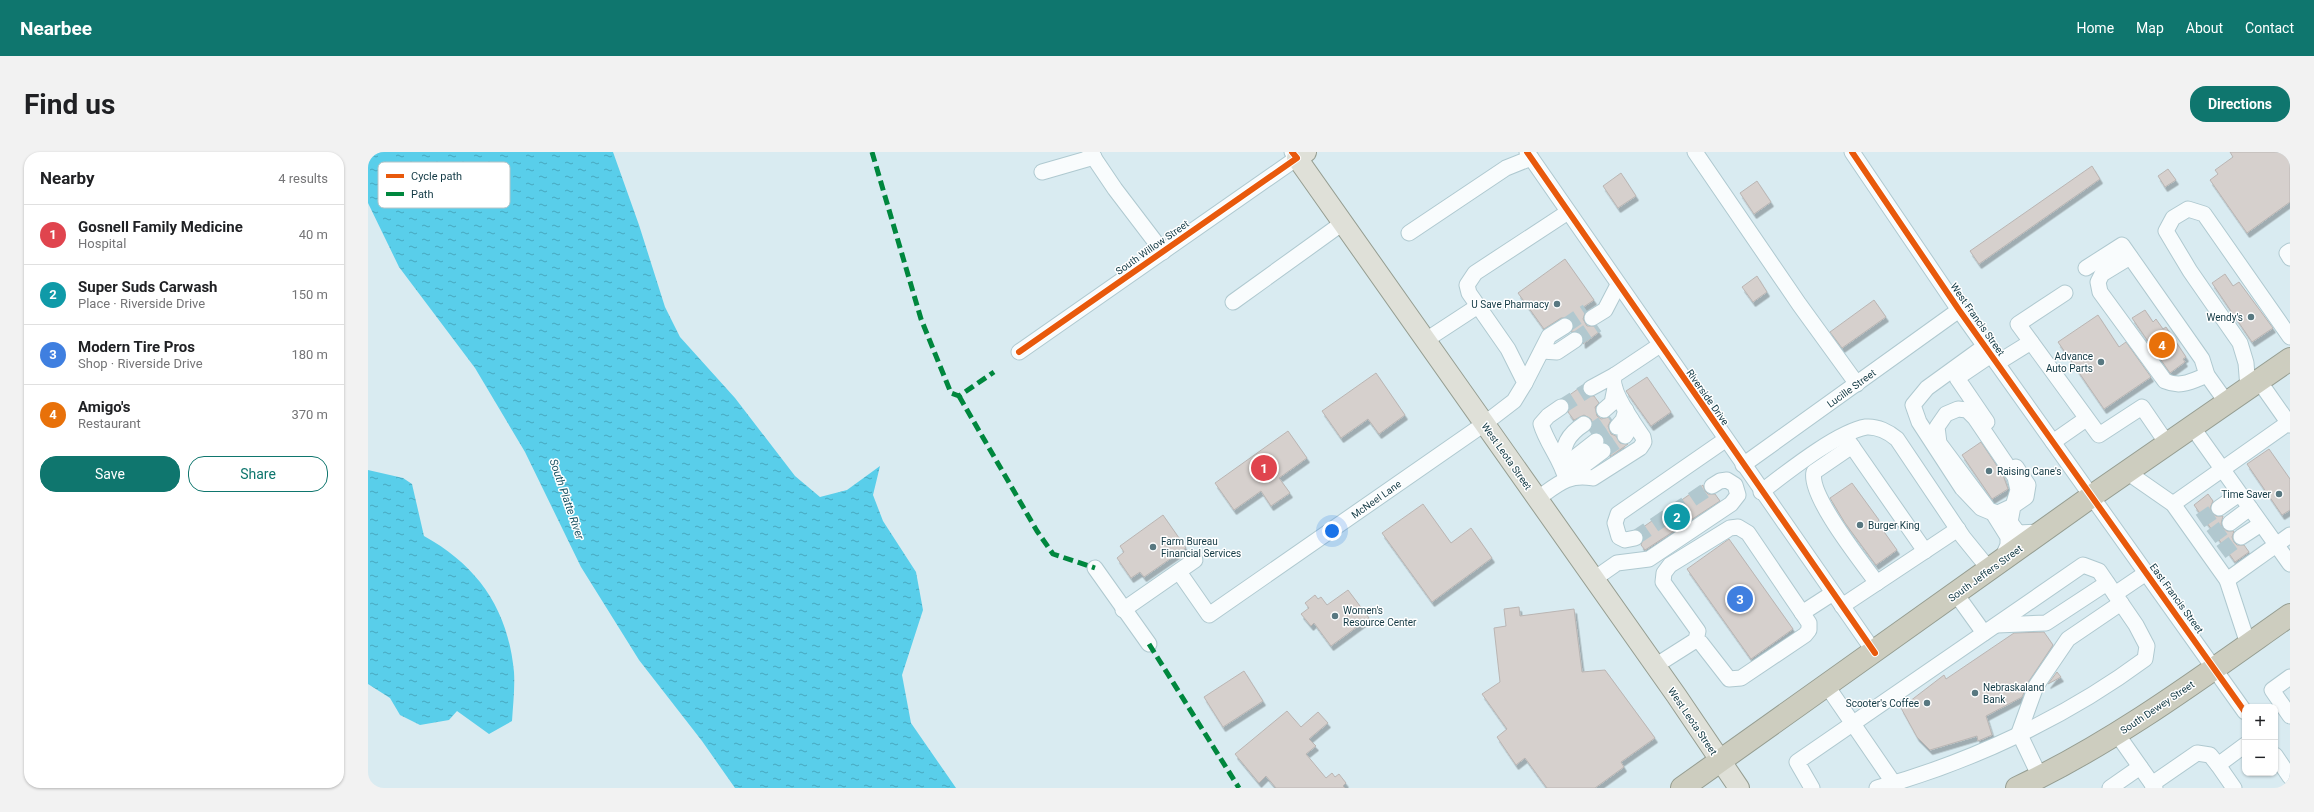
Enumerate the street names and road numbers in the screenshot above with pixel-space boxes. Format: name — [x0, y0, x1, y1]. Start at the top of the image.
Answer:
street label: South Willow Street — [1114, 218, 1191, 277]
street label: West Francis Street — [1948, 281, 2007, 358]
street label: Riverside Drive — [1684, 367, 1731, 427]
street label: Lucille Street — [1825, 367, 1878, 410]
street label: West Leota Street — [1479, 421, 1534, 492]
street label: McNeel Lane — [1349, 478, 1403, 521]
street label: South Jeffers Street — [1946, 543, 2024, 604]
street label: East Francis Street — [2148, 561, 2206, 635]
street label: South Dewey Street — [2118, 679, 2196, 736]
street label: West Leota Street — [1666, 685, 1719, 757]

